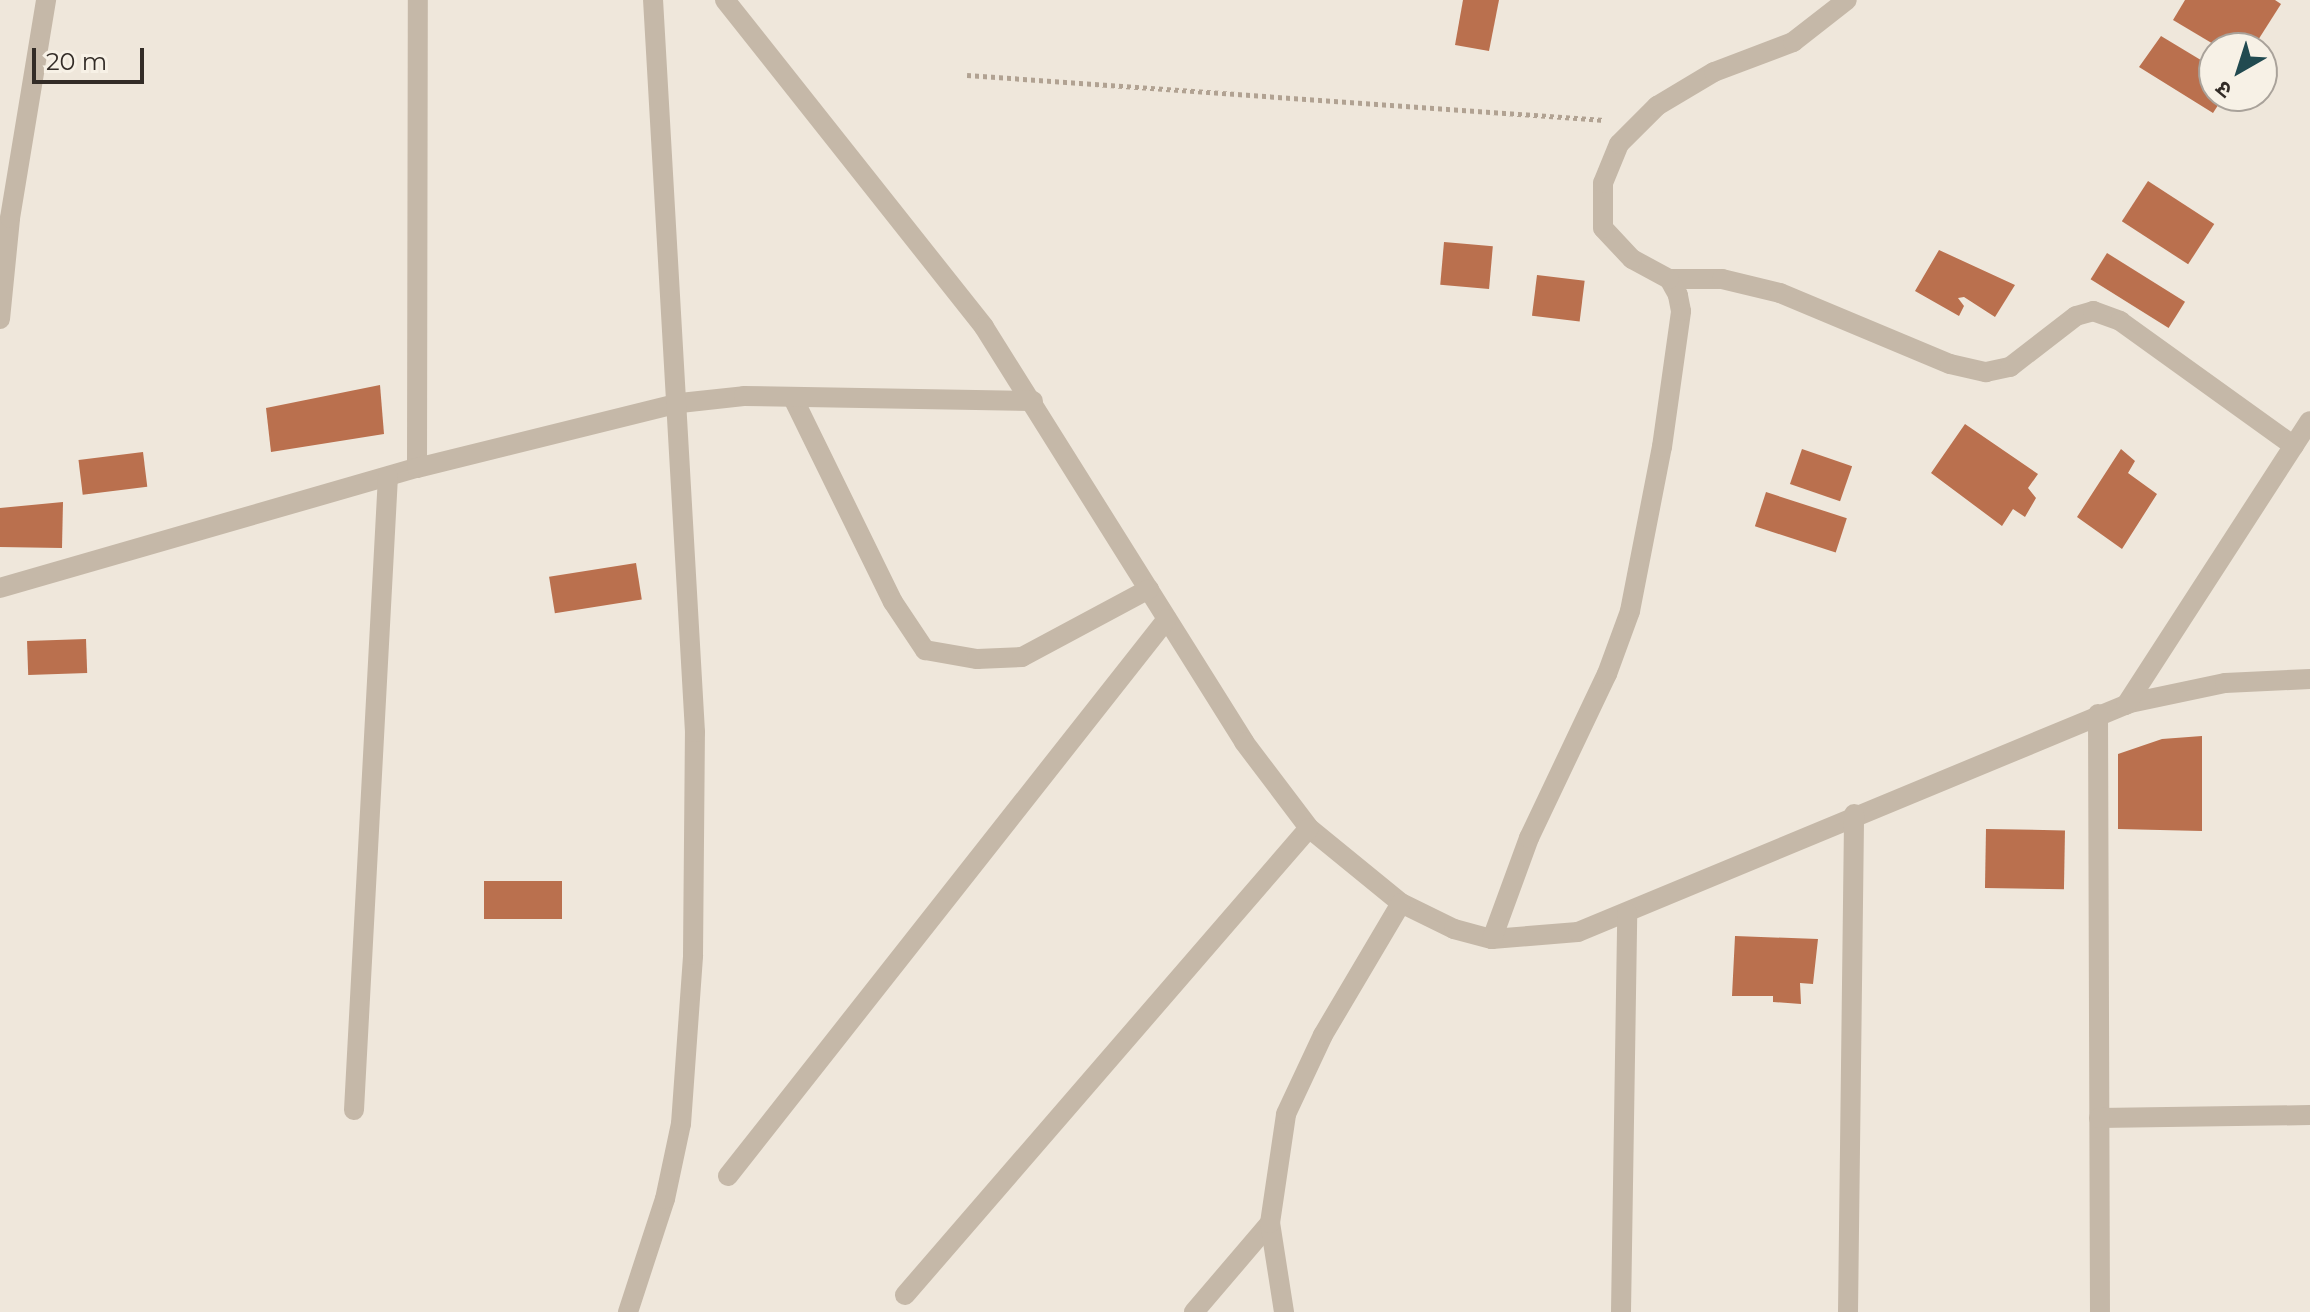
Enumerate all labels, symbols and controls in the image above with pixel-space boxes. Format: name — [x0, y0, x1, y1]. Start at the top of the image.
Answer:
scale bar — [36, 32, 148, 82]
north arrow — [2198, 32, 2278, 112]
text: 20 m — [46, 47, 107, 76]
text: उ — [2210, 75, 2237, 104]

